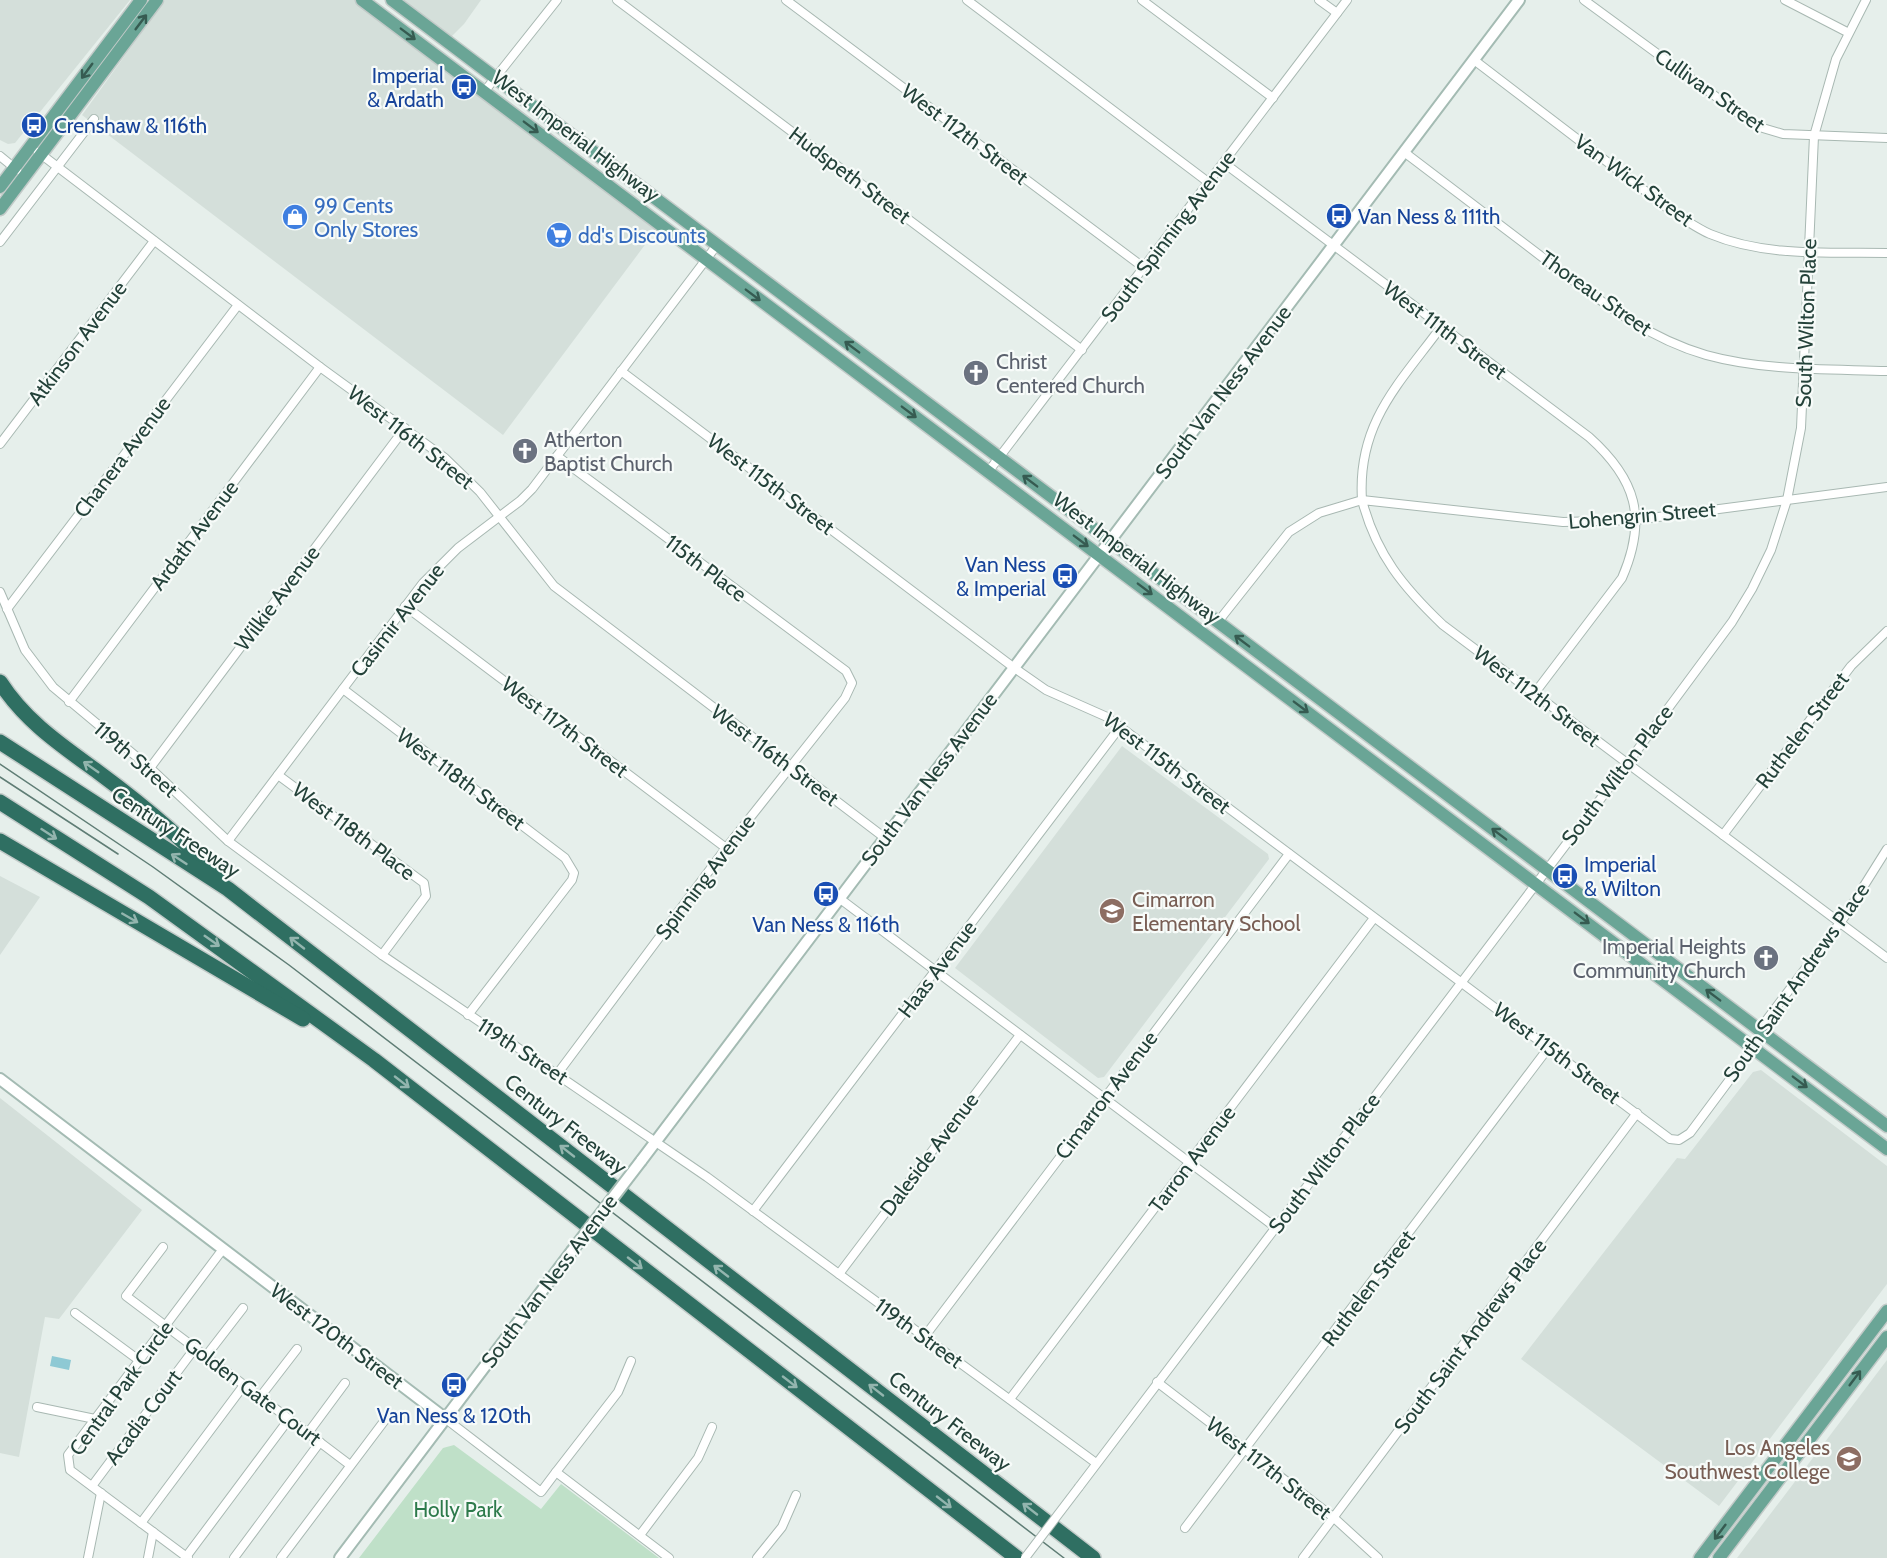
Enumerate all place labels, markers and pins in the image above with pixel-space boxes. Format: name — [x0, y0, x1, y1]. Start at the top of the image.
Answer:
place label: Imperial & Ardath — [367, 63, 444, 112]
bus stop icon: Imperial & Ardath — [449, 72, 479, 102]
bus stop icon: Crenshaw & 116th — [19, 110, 49, 140]
place label: Crenshaw & 116th — [54, 113, 207, 138]
place label: 99 Cents Only Stores — [314, 193, 419, 242]
bus stop icon: Van Ness & 111th — [1324, 201, 1354, 231]
shop icon: 99 Cents Only Stores — [280, 202, 310, 232]
place label: Van Ness & 111th — [1358, 204, 1500, 229]
supermarket icon: dd's Discounts — [544, 220, 574, 250]
place label: dd's Discounts — [578, 223, 706, 248]
place label: Christ Centered Church — [996, 349, 1145, 398]
church icon: Christ Centered Church — [961, 358, 991, 388]
place label: Atherton Baptist Church — [544, 427, 673, 476]
church icon: Atherton Baptist Church — [510, 436, 540, 466]
place label: Van Ness & Imperial — [956, 552, 1046, 601]
bus stop icon: Van Ness & Imperial — [1050, 561, 1080, 591]
place label: Imperial & Wilton — [1584, 852, 1661, 901]
bus stop icon: Imperial & Wilton — [1550, 861, 1580, 891]
bus stop icon: Van Ness & 116th — [811, 879, 841, 909]
place label: Cimarron Elementary School — [1132, 887, 1300, 936]
school or university icon: Cimarron Elementary School — [1097, 896, 1127, 926]
place label: Van Ness & 116th — [752, 912, 900, 937]
place label: Imperial Heights Community Church — [1573, 934, 1746, 983]
church icon: Imperial Heights Community Church — [1751, 943, 1781, 973]
bus stop icon: Van Ness & 120th — [439, 1370, 469, 1400]
place label: Van Ness & 120th — [377, 1403, 531, 1428]
place label: Los Angeles Southwest College — [1665, 1435, 1830, 1484]
school or university icon: Los Angeles Southwest College — [1834, 1444, 1864, 1474]

